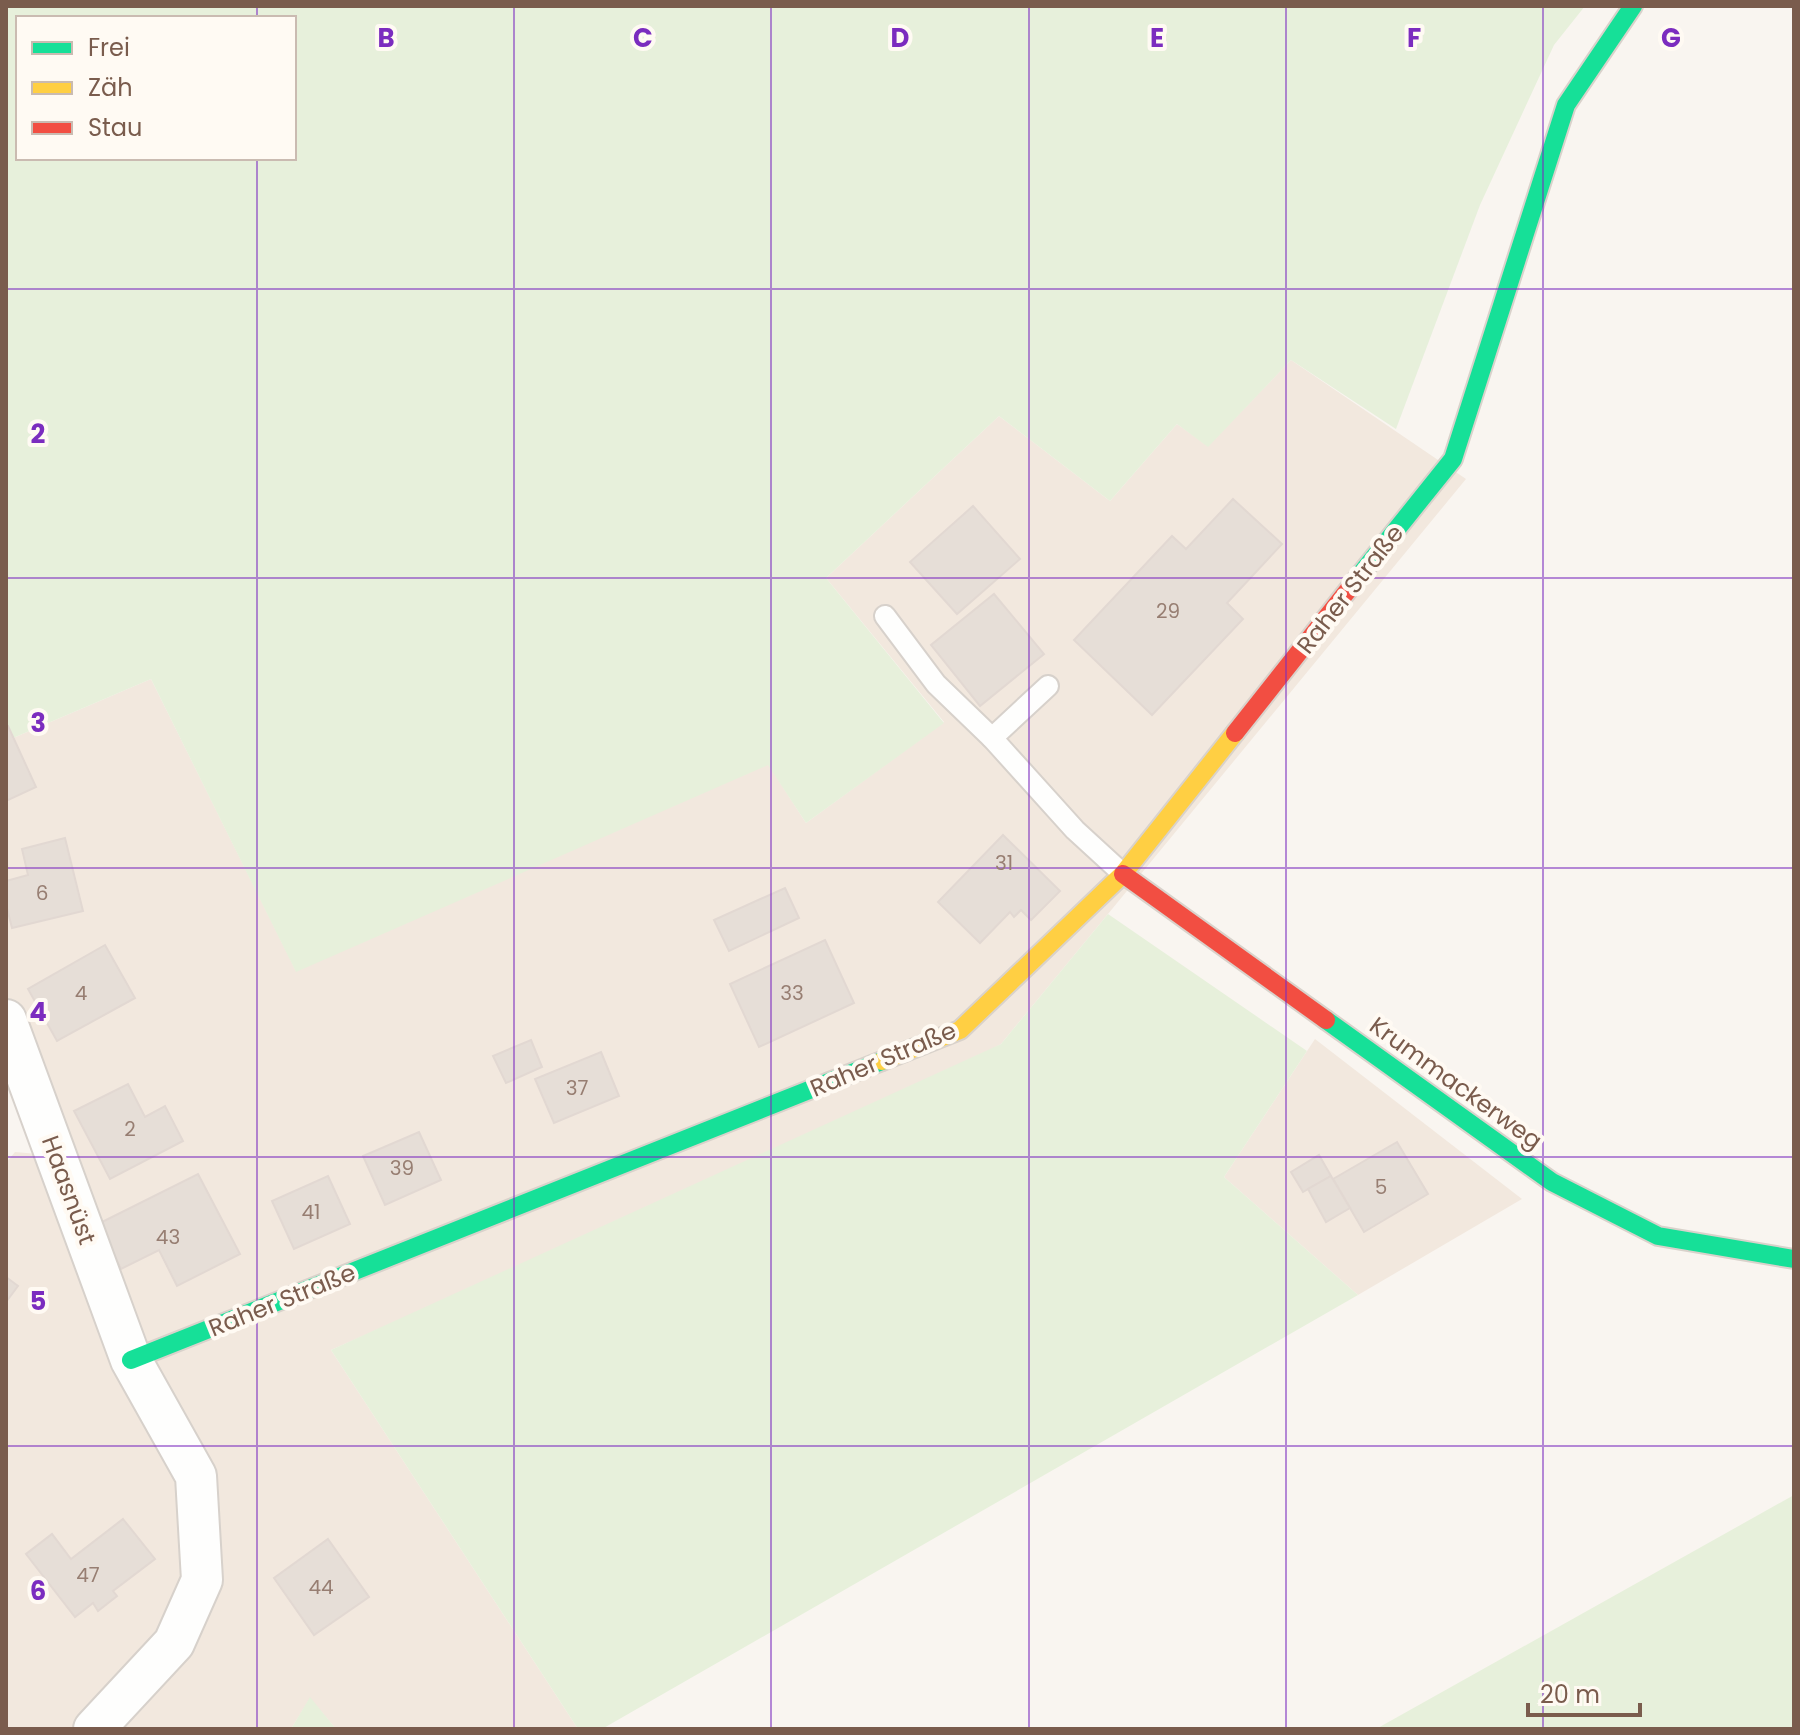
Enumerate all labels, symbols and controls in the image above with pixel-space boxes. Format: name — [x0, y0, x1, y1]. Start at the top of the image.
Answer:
legend — [16, 16, 296, 160]
text: B — [377, 20, 395, 56]
text: C — [633, 20, 653, 56]
text: D — [891, 20, 910, 56]
text: E — [1150, 20, 1164, 56]
text: F — [1407, 20, 1421, 56]
text: G — [1661, 20, 1681, 56]
text: Frei — [88, 31, 130, 64]
text: Zäh — [88, 71, 133, 104]
text: Stau — [88, 111, 142, 144]
text: 2 — [31, 416, 46, 452]
street label: Raher Straße — [1289, 518, 1411, 660]
house number: 29 — [1156, 597, 1180, 625]
text: 3 — [30, 705, 46, 741]
house number: 31 — [995, 849, 1013, 877]
house number: 6 — [36, 879, 48, 907]
house number: 4 — [75, 979, 87, 1007]
house number: 33 — [780, 979, 804, 1007]
text: 4 — [29, 994, 47, 1030]
street label: Krummackerweg — [1363, 1009, 1549, 1157]
street label: Raher Straße — [805, 1013, 961, 1105]
house number: 37 — [566, 1074, 588, 1102]
house number: 2 — [124, 1115, 136, 1143]
street label: Haasnüst — [34, 1131, 104, 1249]
house number: 39 — [390, 1154, 414, 1182]
house number: 5 — [1375, 1173, 1387, 1201]
house number: 41 — [302, 1198, 320, 1226]
house number: 43 — [156, 1223, 180, 1251]
street label: Raher Straße — [204, 1256, 360, 1344]
text: 5 — [30, 1283, 46, 1319]
house number: 47 — [76, 1561, 100, 1589]
text: 6 — [30, 1573, 46, 1609]
house number: 44 — [308, 1573, 334, 1601]
scale bar — [1528, 1667, 1640, 1717]
text: 20 m — [1540, 1678, 1600, 1711]

